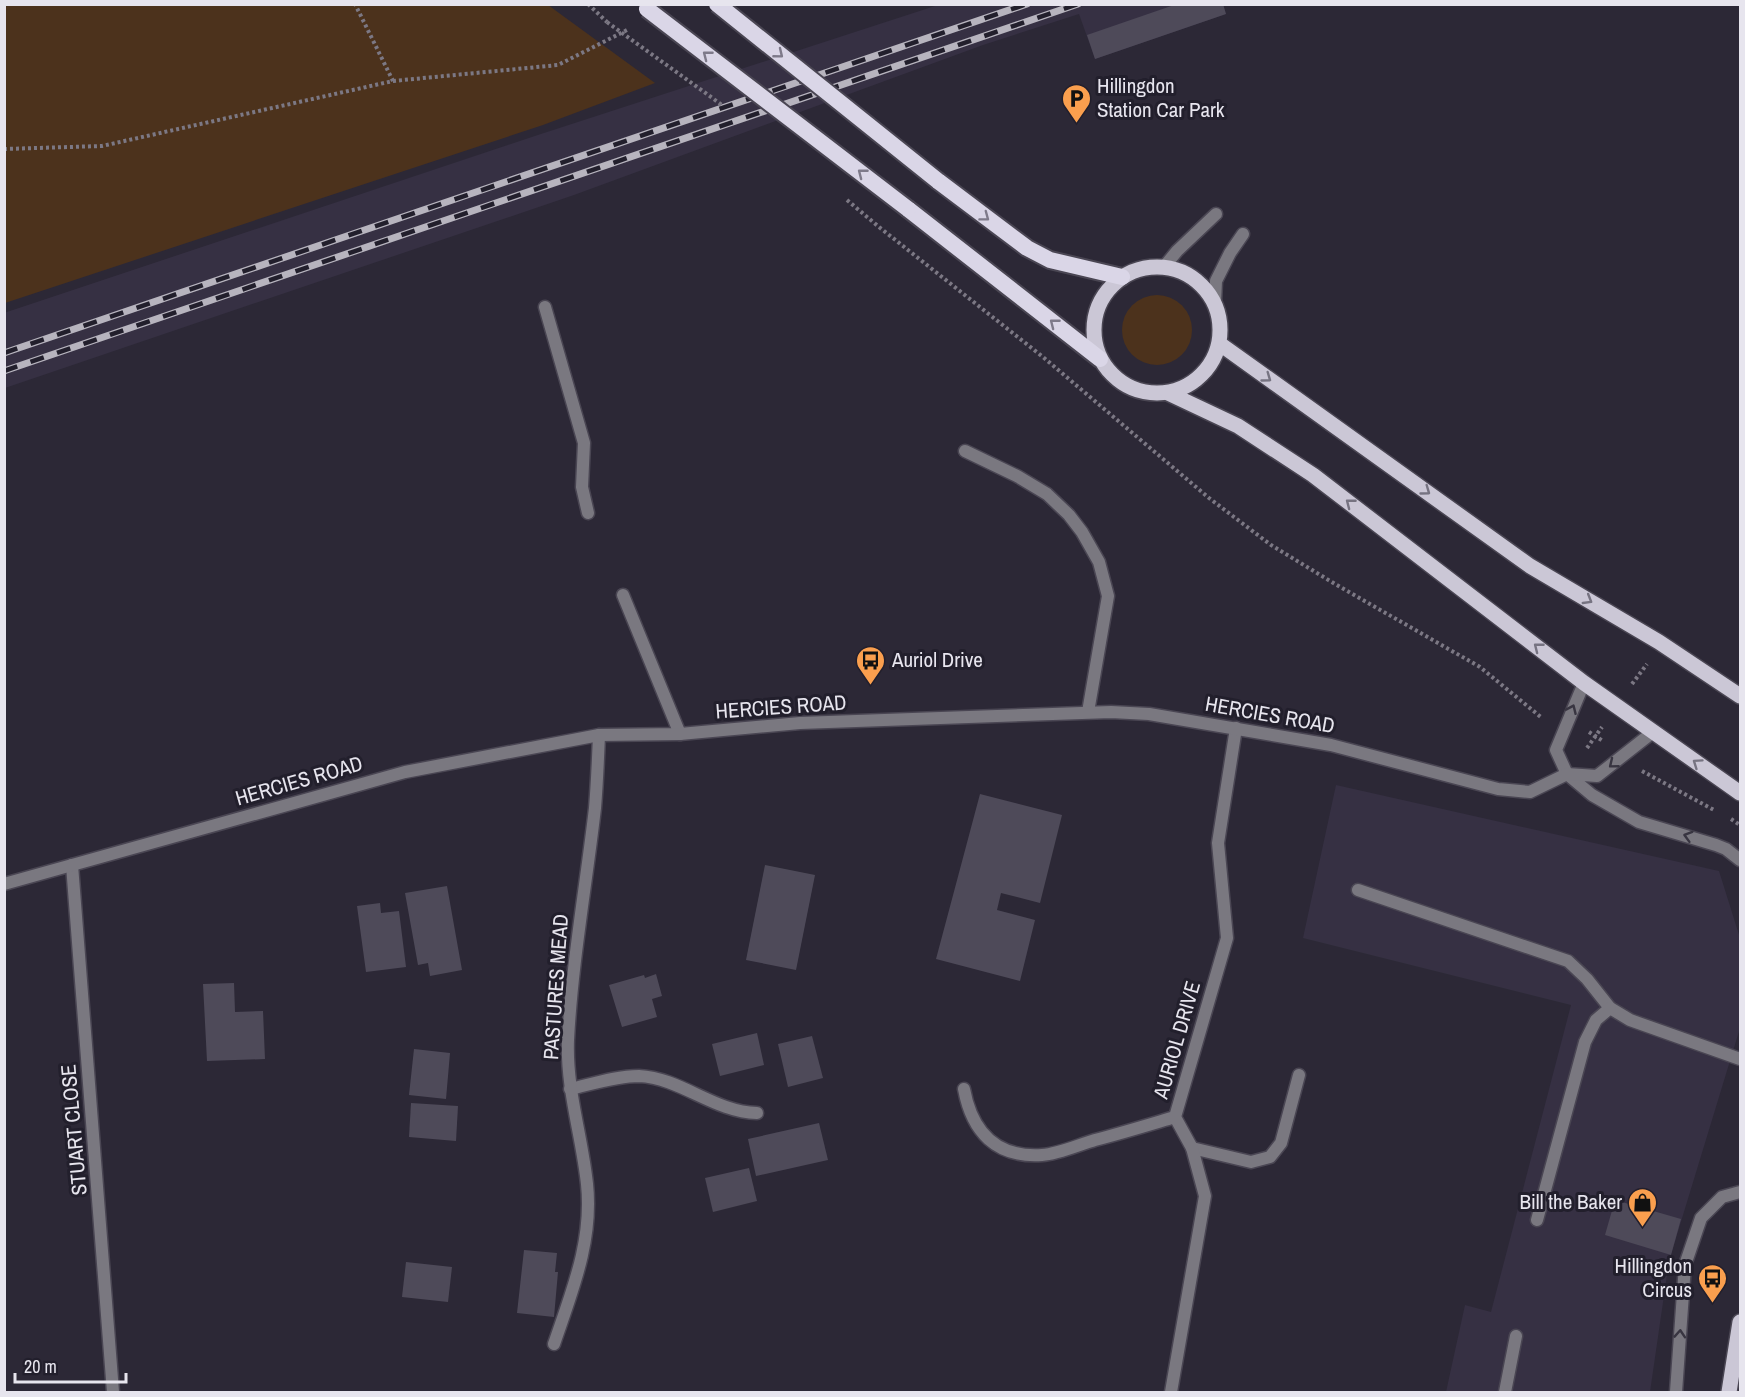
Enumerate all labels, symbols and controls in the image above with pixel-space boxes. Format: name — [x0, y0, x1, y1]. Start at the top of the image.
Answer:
one-way arrow — [772, 47, 783, 58]
one-way arrow — [703, 51, 714, 62]
place label: Hillingdon Station Car Park — [1097, 71, 1225, 124]
parking icon: Hillingdon Station Car Park — [1060, 82, 1092, 124]
one-way arrow — [857, 170, 868, 181]
one-way arrow — [978, 209, 989, 220]
one-way arrow — [1050, 320, 1061, 331]
one-way arrow — [1261, 371, 1272, 382]
one-way arrow — [1419, 484, 1430, 495]
one-way arrow — [1346, 499, 1357, 510]
one-way arrow — [1582, 593, 1592, 604]
bus stop icon: Auriol Drive — [855, 644, 887, 686]
one-way arrow — [1534, 644, 1545, 655]
place label: Auriol Drive — [891, 645, 983, 674]
street label: HERCIES ROAD — [715, 687, 847, 726]
street label: HERCIES ROAD — [1203, 689, 1337, 740]
one-way arrow — [1565, 704, 1577, 715]
street label: HERCIES ROAD — [232, 749, 366, 813]
one-way arrow — [1609, 756, 1620, 767]
one-way arrow — [1693, 759, 1704, 770]
one-way arrow — [1683, 831, 1694, 843]
street label: PASTURES MEAD — [536, 913, 575, 1061]
street label: AURIOL DRIVE — [1146, 978, 1207, 1103]
street label: STUART CLOSE — [53, 1063, 94, 1197]
shop icon: Bill the Baker — [1627, 1186, 1659, 1228]
place label: Bill the Baker — [1520, 1187, 1622, 1216]
place label: Hillingdon Circus — [1614, 1251, 1692, 1304]
bus stop icon: Hillingdon Circus — [1697, 1262, 1729, 1304]
one-way arrow — [1674, 1330, 1687, 1339]
scale bar — [15, 1346, 126, 1384]
text: 20 m — [24, 1354, 57, 1379]

